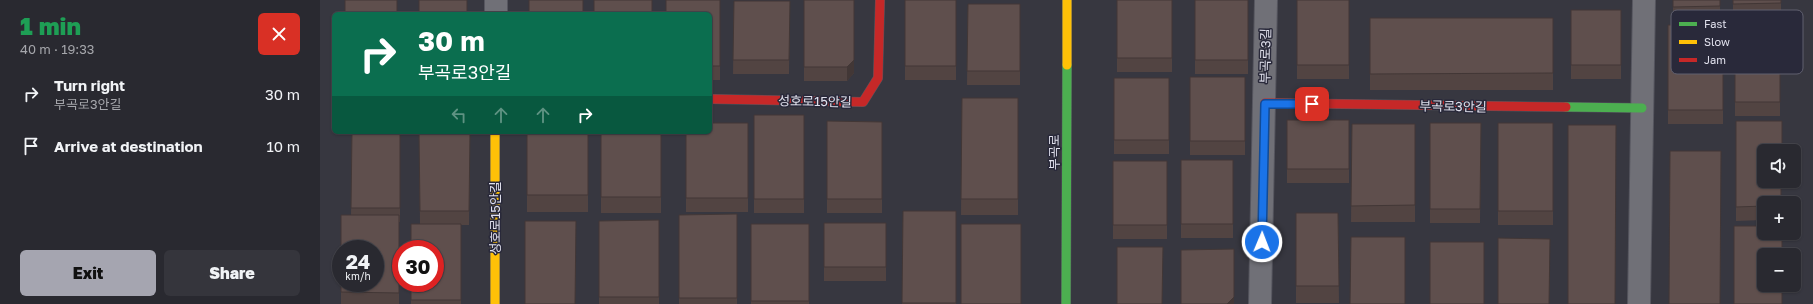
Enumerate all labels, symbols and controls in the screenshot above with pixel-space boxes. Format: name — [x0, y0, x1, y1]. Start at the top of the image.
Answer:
legend — [1671, 10, 1803, 74]
text: 1 min — [20, 11, 81, 40]
button: close — [258, 13, 300, 55]
text: Fast — [1704, 17, 1727, 30]
text: 30 m — [418, 24, 485, 57]
icon: right — [352, 28, 404, 80]
street label: 부곡로3길 — [1257, 28, 1273, 84]
text: Slow — [1704, 35, 1730, 48]
text: 40 m · 19:33 — [20, 41, 94, 57]
text: Jam — [1704, 53, 1726, 66]
text: 부곡로3안길 — [418, 61, 511, 83]
text: Turn right — [54, 76, 125, 94]
icon: right — [20, 83, 42, 105]
text: 30 m — [265, 85, 300, 103]
pin — [1295, 87, 1329, 121]
street label: 성호로15안길 — [778, 92, 852, 110]
icon: arrive — [1301, 93, 1323, 115]
text: 부곡로3안길 — [54, 96, 121, 112]
street label: 부곡로3안길 — [1419, 97, 1487, 115]
icon: left — [448, 104, 470, 126]
icon: ahead — [490, 104, 512, 126]
icon: ahead — [532, 104, 554, 126]
icon: right — [574, 104, 596, 126]
street label: 부곡로 — [1046, 134, 1062, 170]
icon: arrive — [20, 135, 42, 157]
text: Arrive at destination — [54, 137, 203, 155]
text: 10 m — [266, 137, 300, 155]
map controls — [1757, 144, 1801, 292]
button: sound — [1757, 144, 1801, 188]
street label: 성호로15안길 — [487, 181, 503, 255]
button: + — [1757, 196, 1801, 240]
position arrow — [1241, 221, 1283, 263]
speed limit sign: 30 — [392, 240, 444, 292]
button: − — [1757, 248, 1801, 292]
text: 24 — [346, 249, 370, 273]
button: Exit — [20, 250, 156, 296]
button: Share — [164, 250, 300, 296]
text: km/h — [345, 270, 371, 282]

